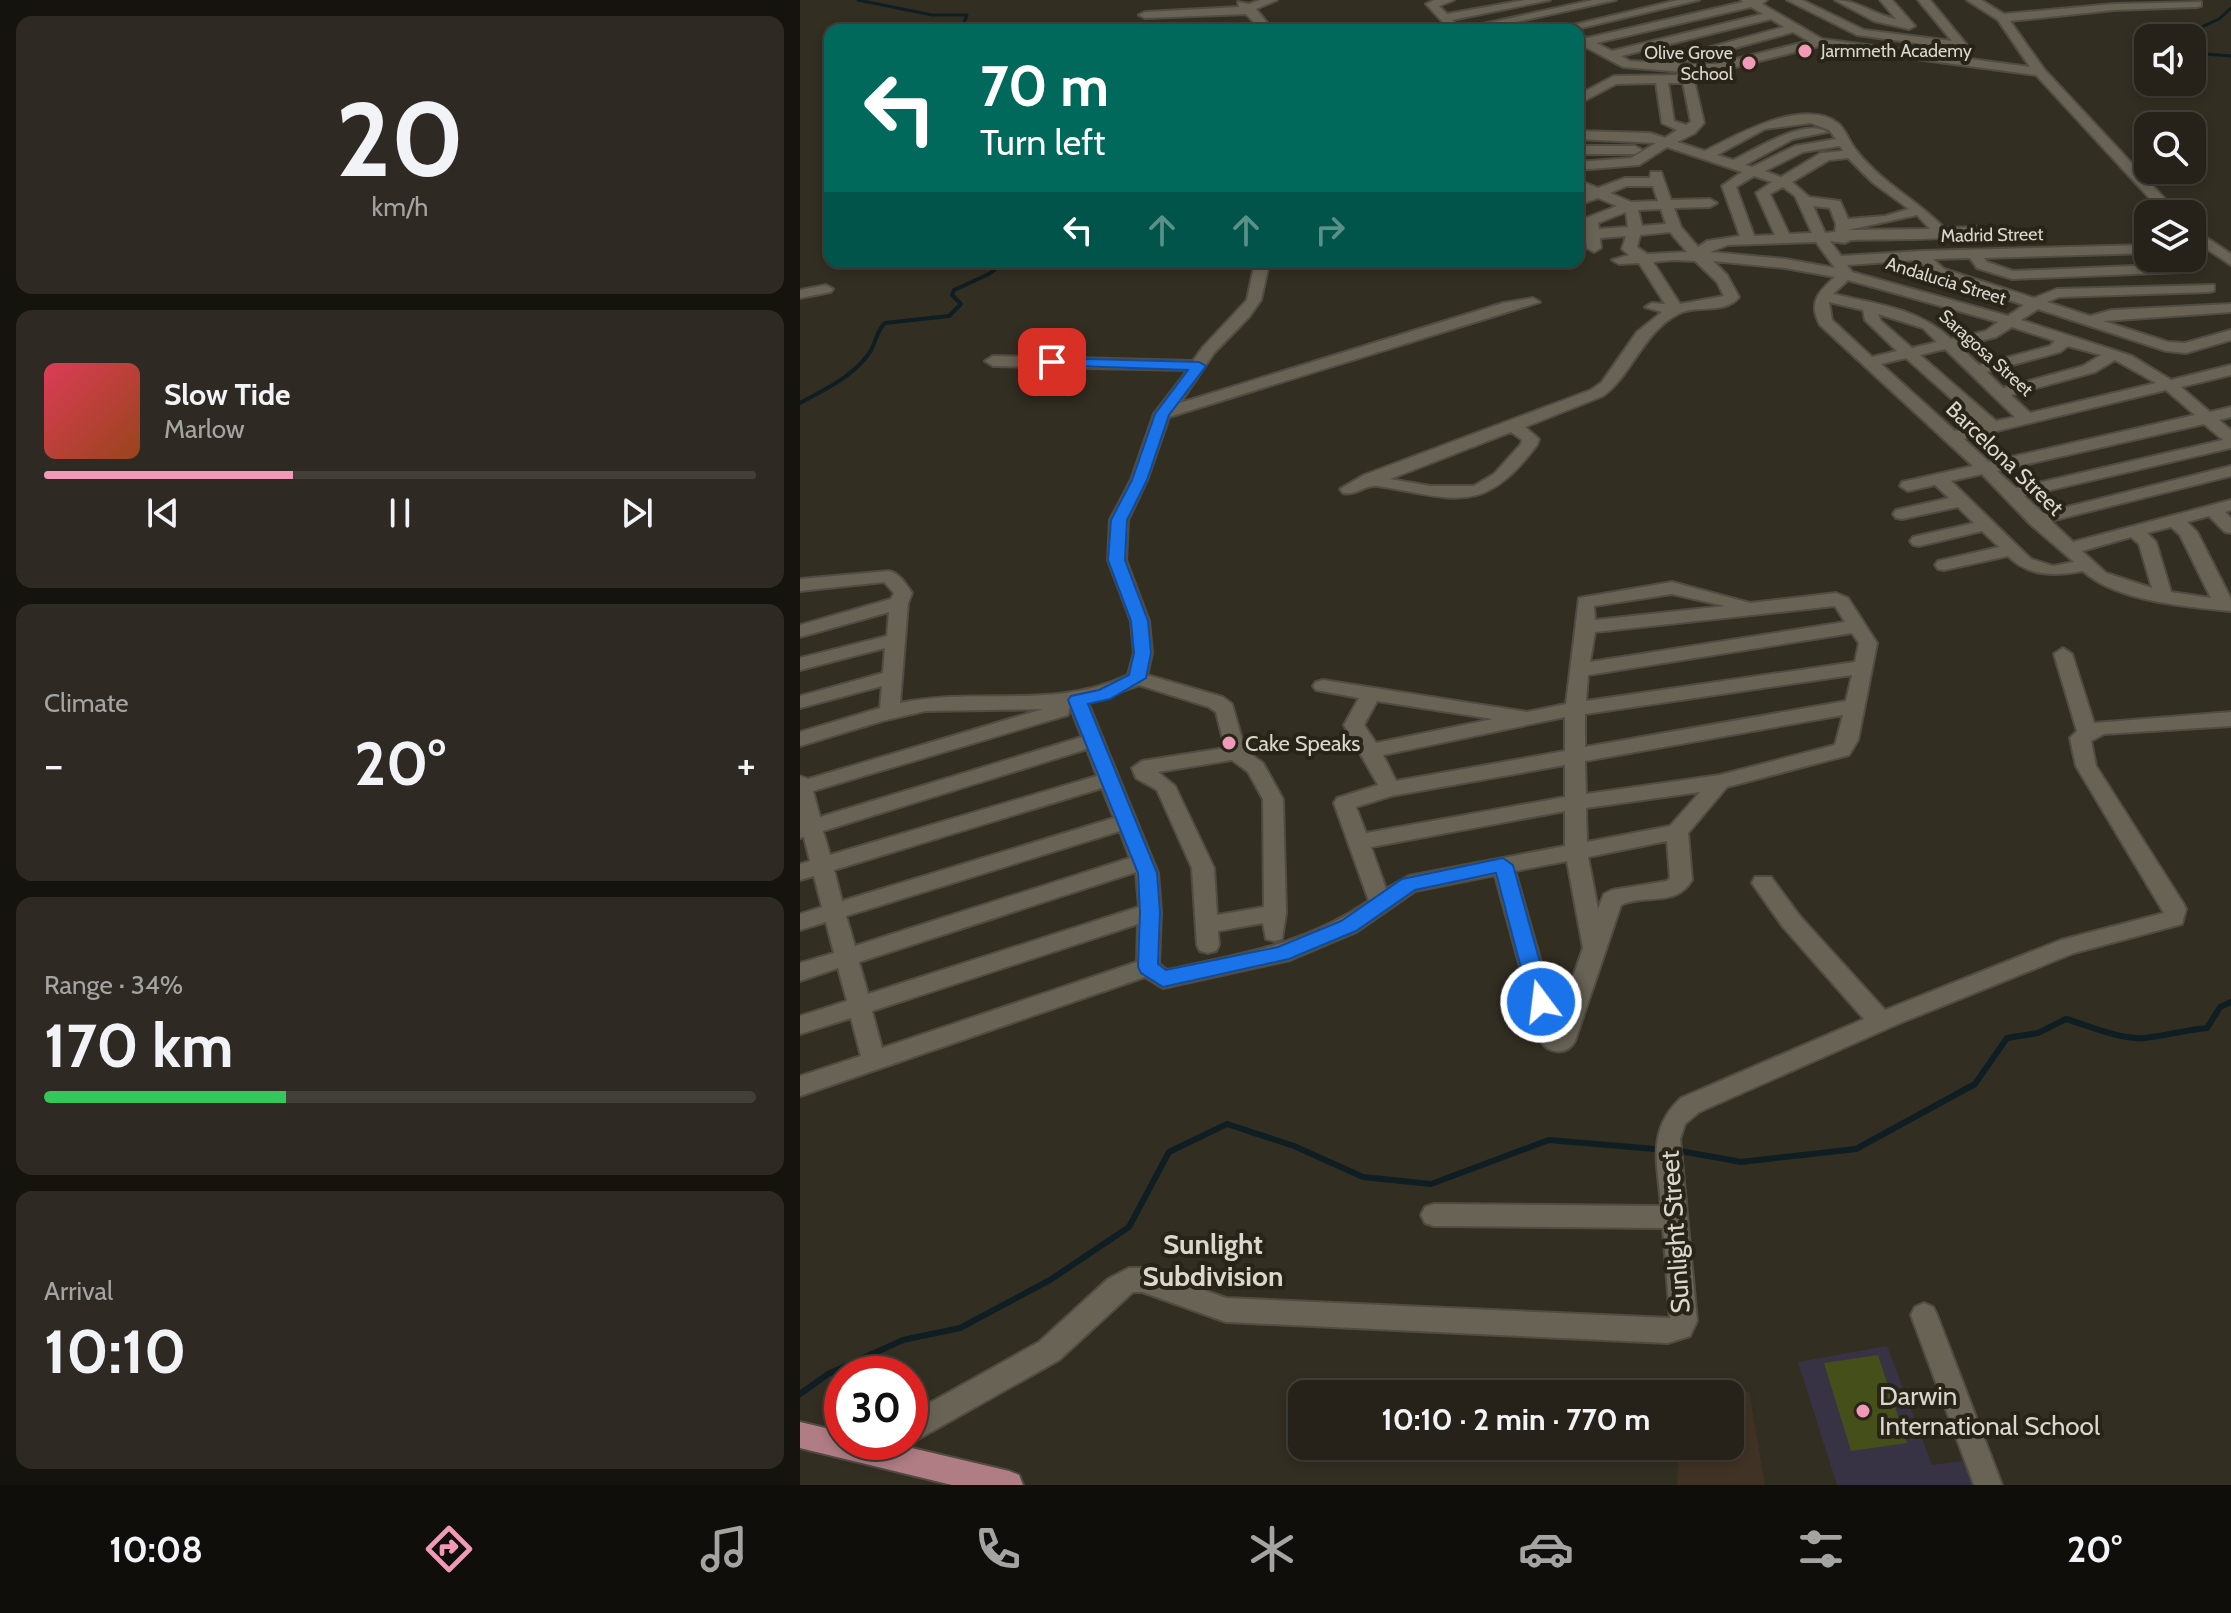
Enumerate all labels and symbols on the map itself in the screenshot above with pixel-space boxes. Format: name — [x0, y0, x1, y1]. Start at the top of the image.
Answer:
place label: Jarmmeth Academy — [1820, 40, 1972, 62]
place label: Olive Grove School — [1644, 42, 1734, 85]
marker: Jarmmeth Academy — [1796, 42, 1814, 60]
marker: Olive Grove School — [1740, 54, 1758, 72]
street label: Madrid Street — [1940, 223, 2044, 247]
street label: Andalucia Street — [1883, 252, 2009, 310]
street label: Saragosa Street — [1935, 305, 2037, 401]
pin — [1018, 328, 1086, 396]
street label: Barcelona Street — [1940, 396, 2069, 522]
place label: Cake Speaks — [1245, 730, 1360, 757]
marker: Cake Speaks — [1220, 734, 1238, 752]
position arrow — [1499, 960, 1583, 1044]
street label: Sunlight Street — [1653, 1149, 1697, 1314]
district label: Sunlight Subdivision — [1143, 1227, 1283, 1293]
speed limit sign: 30 — [824, 1356, 928, 1460]
place label: Darwin International School — [1879, 1380, 2100, 1442]
marker: Darwin International School — [1854, 1402, 1872, 1420]

